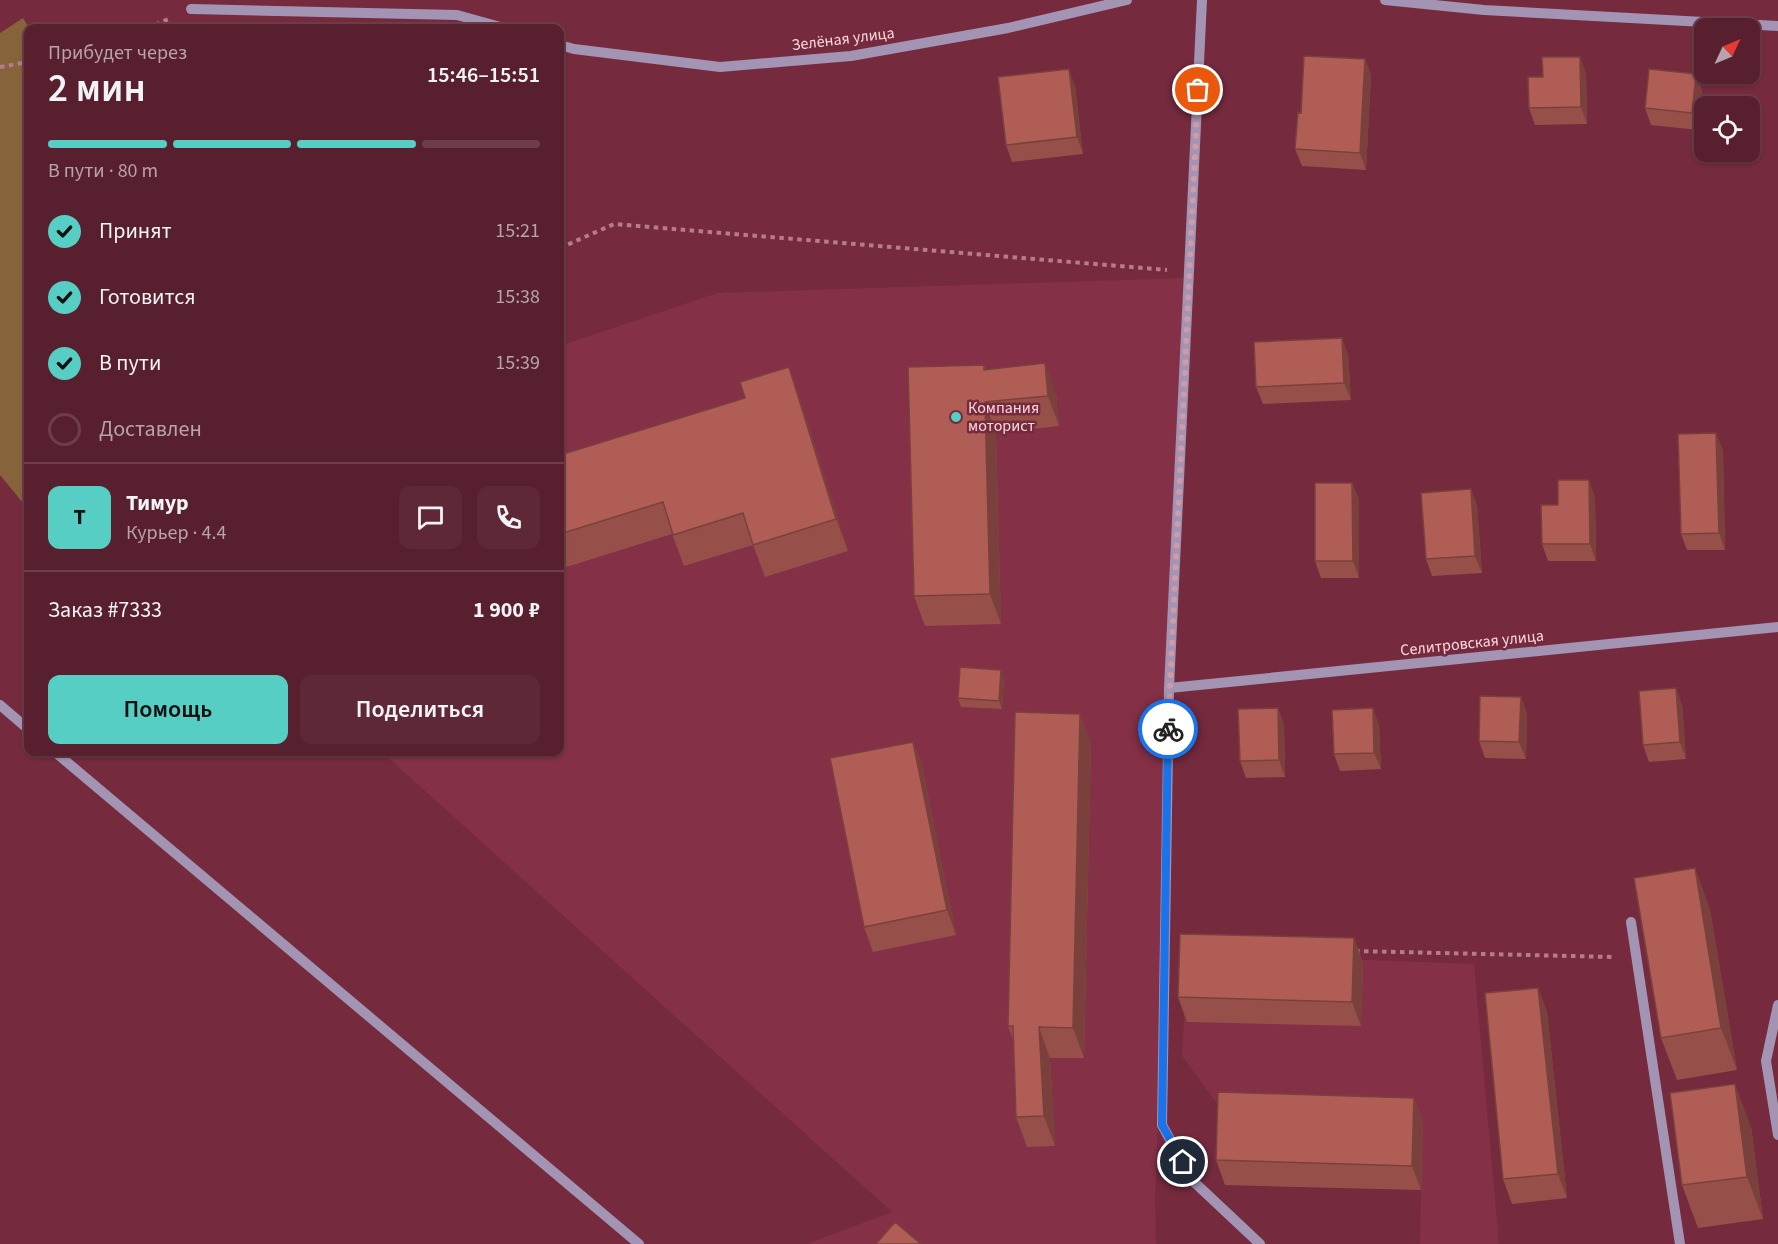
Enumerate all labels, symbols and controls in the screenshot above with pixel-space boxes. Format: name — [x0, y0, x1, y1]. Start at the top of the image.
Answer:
north arrow — [1694, 18, 1760, 84]
map controls — [1694, 18, 1760, 162]
street label: Зелёная улица — [790, 22, 896, 56]
text: Прибудет через — [48, 39, 187, 67]
text: 15:46–15:51 — [427, 59, 540, 91]
text: 2 мин — [48, 61, 146, 117]
pin — [1172, 64, 1223, 115]
icon: bag — [1181, 73, 1214, 106]
button: locate — [1694, 96, 1760, 162]
text: В пути · 80 m — [48, 157, 158, 185]
icon: check — [48, 215, 81, 248]
text: Принят — [99, 215, 172, 247]
text: 15:21 — [495, 217, 540, 245]
icon: check — [48, 281, 81, 314]
text: Готовится — [99, 281, 196, 313]
text: 15:38 — [495, 283, 540, 311]
icon: check — [48, 347, 81, 380]
text: В пути — [99, 347, 161, 379]
text: 15:39 — [495, 349, 540, 377]
place label: Компания моторист — [968, 397, 1039, 437]
marker: Компания моторист — [949, 410, 963, 424]
text: Доставлен — [99, 413, 202, 445]
button: chat — [399, 486, 462, 549]
button: phone — [477, 486, 540, 549]
text: Тимур — [126, 487, 189, 519]
text: Т — [73, 501, 86, 533]
text: Курьер · 4.4 — [126, 519, 226, 547]
text: Заказ #7333 — [48, 594, 162, 626]
text: 1 900 ₽ — [473, 594, 540, 626]
street label: Селитровская улица — [1399, 625, 1545, 661]
button: Помощь — [48, 675, 288, 744]
button: Поделиться — [300, 675, 540, 744]
courier — [1138, 699, 1198, 759]
icon: bike — [1152, 713, 1185, 746]
pin — [1157, 1136, 1208, 1187]
icon: home — [1166, 1145, 1199, 1178]

